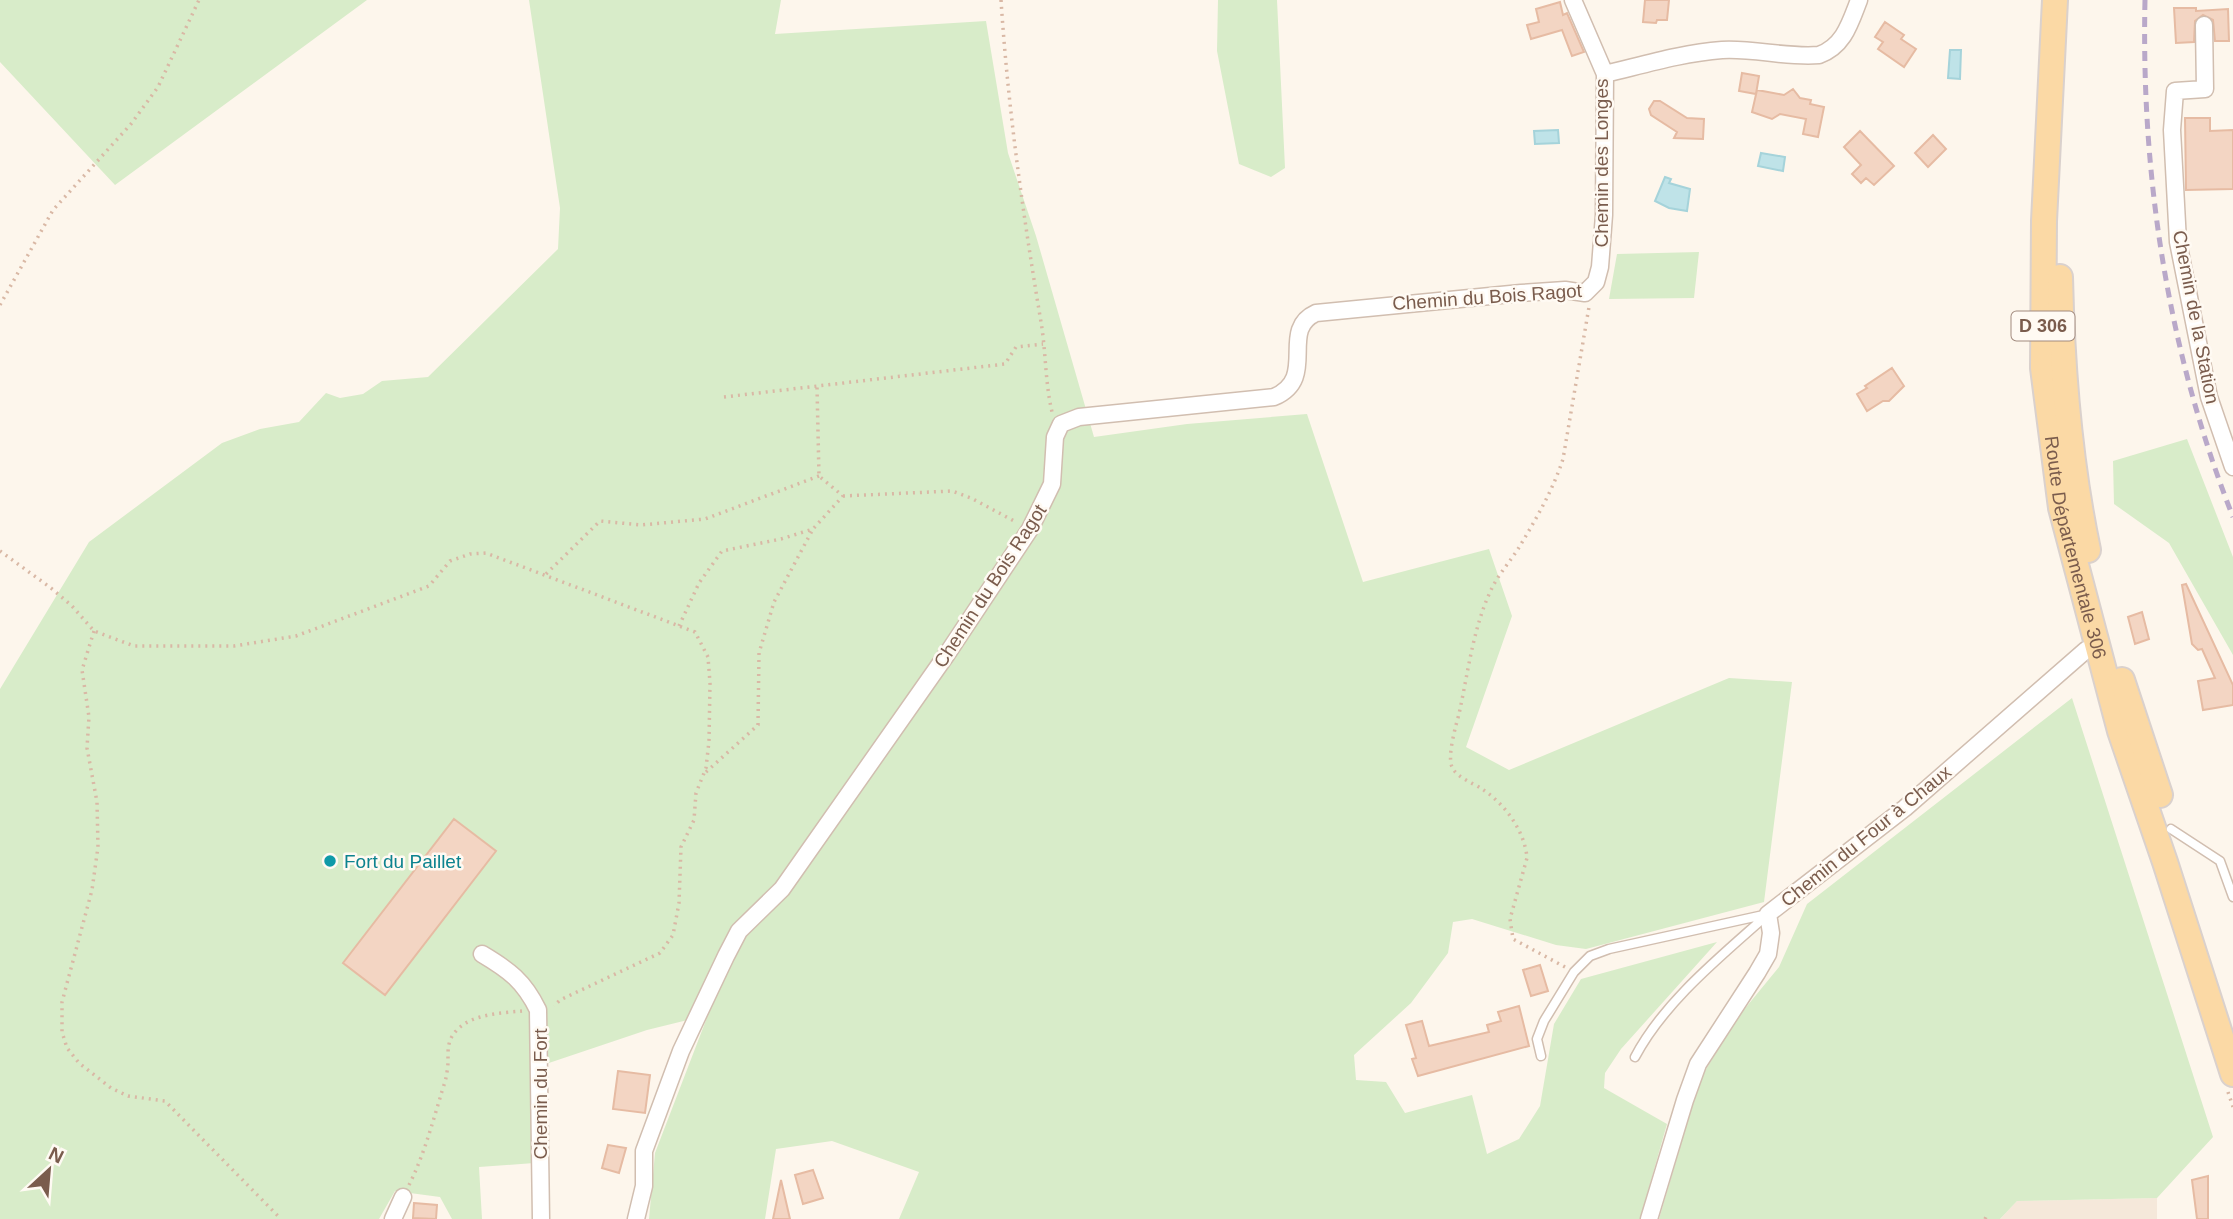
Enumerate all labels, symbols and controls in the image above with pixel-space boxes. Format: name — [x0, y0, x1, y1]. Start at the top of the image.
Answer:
street label: Chemin des Longes — [1591, 79, 1612, 248]
street label: Chemin de la Station — [2169, 228, 2223, 406]
street label: Chemin du Bois Ragot — [1391, 280, 1583, 314]
road number: D 306 — [2011, 312, 2074, 340]
street label: Route Départementale 306 — [2041, 435, 2111, 661]
street label: Chemin du Bois Ragot — [929, 500, 1051, 671]
street label: Chemin du Four à Chaux — [1777, 761, 1955, 911]
place label: Fort du Paillet — [344, 851, 462, 872]
marker: Fort du Paillet — [322, 853, 338, 869]
street label: Chemin du Fort — [530, 1028, 551, 1159]
north arrow — [14, 1135, 84, 1205]
text: N — [45, 1143, 67, 1168]

